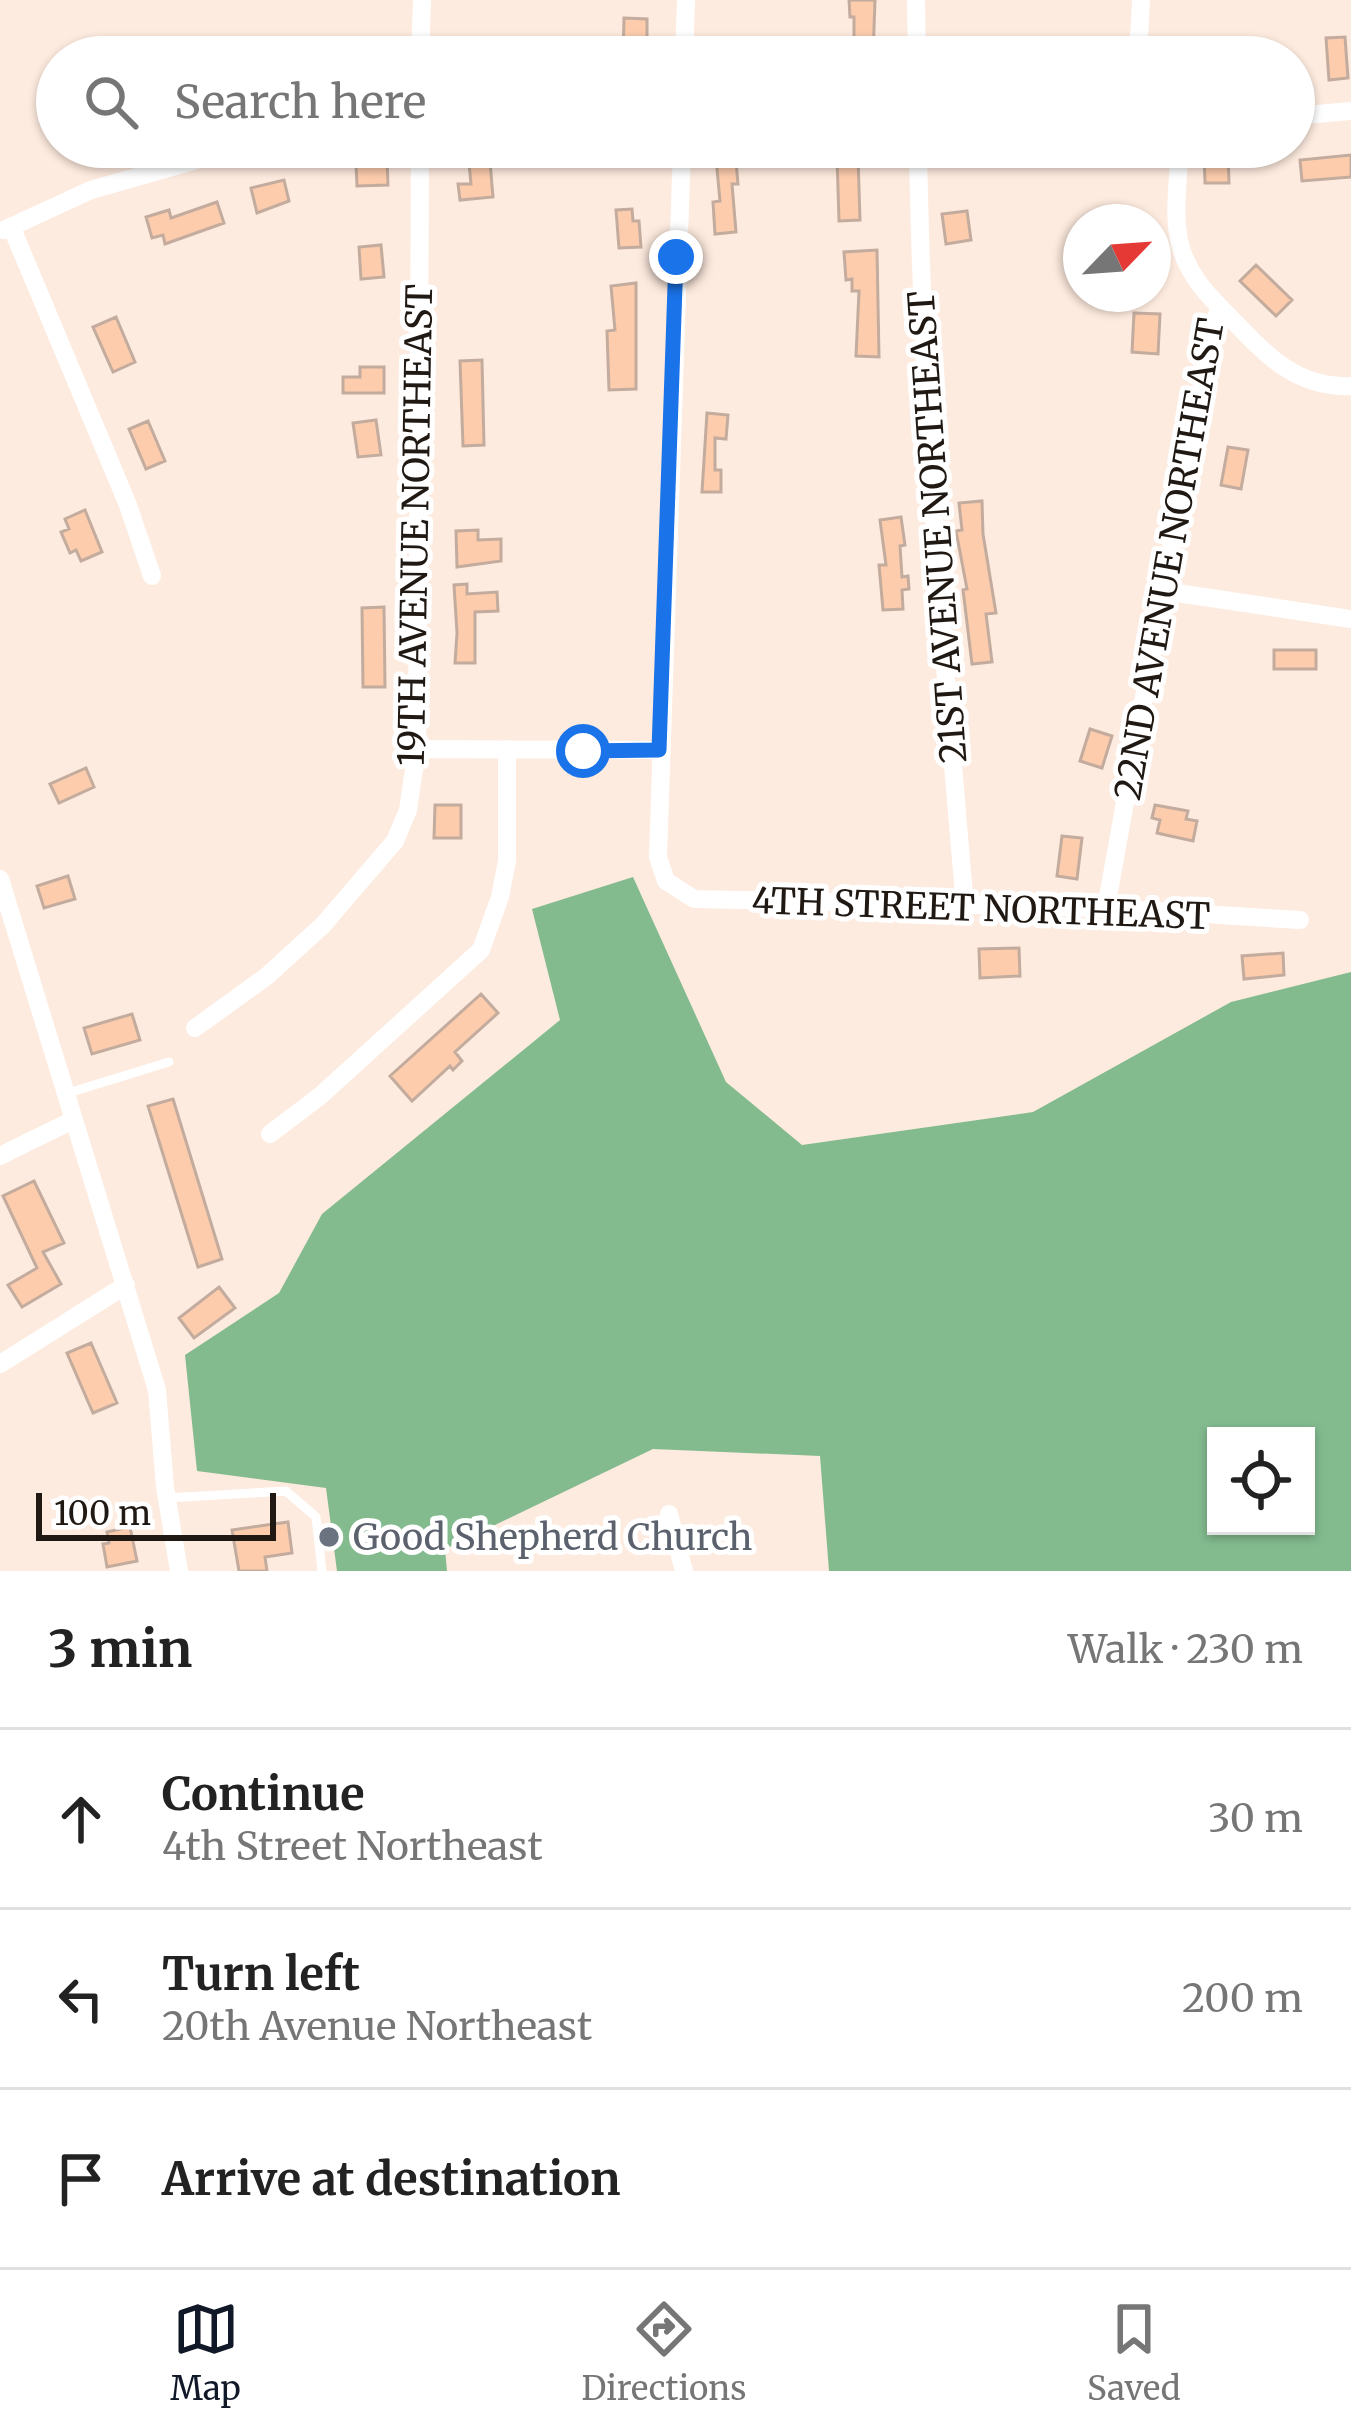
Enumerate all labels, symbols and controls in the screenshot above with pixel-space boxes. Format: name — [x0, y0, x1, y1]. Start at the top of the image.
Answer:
search box — [36, 36, 1315, 168]
icon: search — [78, 69, 144, 135]
text: Search here — [174, 74, 426, 130]
north arrow — [1063, 204, 1171, 312]
route end — [649, 230, 703, 284]
street label: 19TH AVENUE NORTHEAST — [389, 284, 442, 766]
street label: 21ST AVENUE NORTHEAST — [899, 289, 976, 765]
street label: 22ND AVENUE NORTHEAST — [1105, 315, 1234, 803]
route start — [556, 724, 610, 778]
street label: 4TH STREET NORTHEAST — [751, 878, 1211, 939]
map controls — [1207, 1427, 1315, 1535]
button: locate — [1207, 1427, 1315, 1535]
scale bar — [36, 1487, 276, 1540]
text: 100 m — [54, 1493, 151, 1534]
place label: Good Shepherd Church — [353, 1515, 752, 1560]
marker: Good Shepherd Church — [316, 1524, 342, 1550]
text: 3 min — [48, 1617, 192, 1681]
text: Walk · 230 m — [1068, 1625, 1303, 1674]
text: Continue — [162, 1766, 364, 1822]
icon: ahead — [48, 1786, 114, 1852]
text: 30 m — [1208, 1794, 1303, 1843]
text: 4th Street Northeast — [162, 1822, 543, 1871]
text: Turn left — [162, 1946, 360, 2002]
icon: left — [48, 1966, 114, 2032]
text: 200 m — [1182, 1974, 1303, 2023]
text: 20th Avenue Northeast — [162, 2002, 592, 2051]
icon: arrive — [48, 2146, 114, 2212]
text: Arrive at destination — [162, 2151, 620, 2207]
tab: Map — [170, 2296, 241, 2409]
tab: Directions — [581, 2296, 746, 2409]
tab: Saved — [1087, 2296, 1181, 2409]

